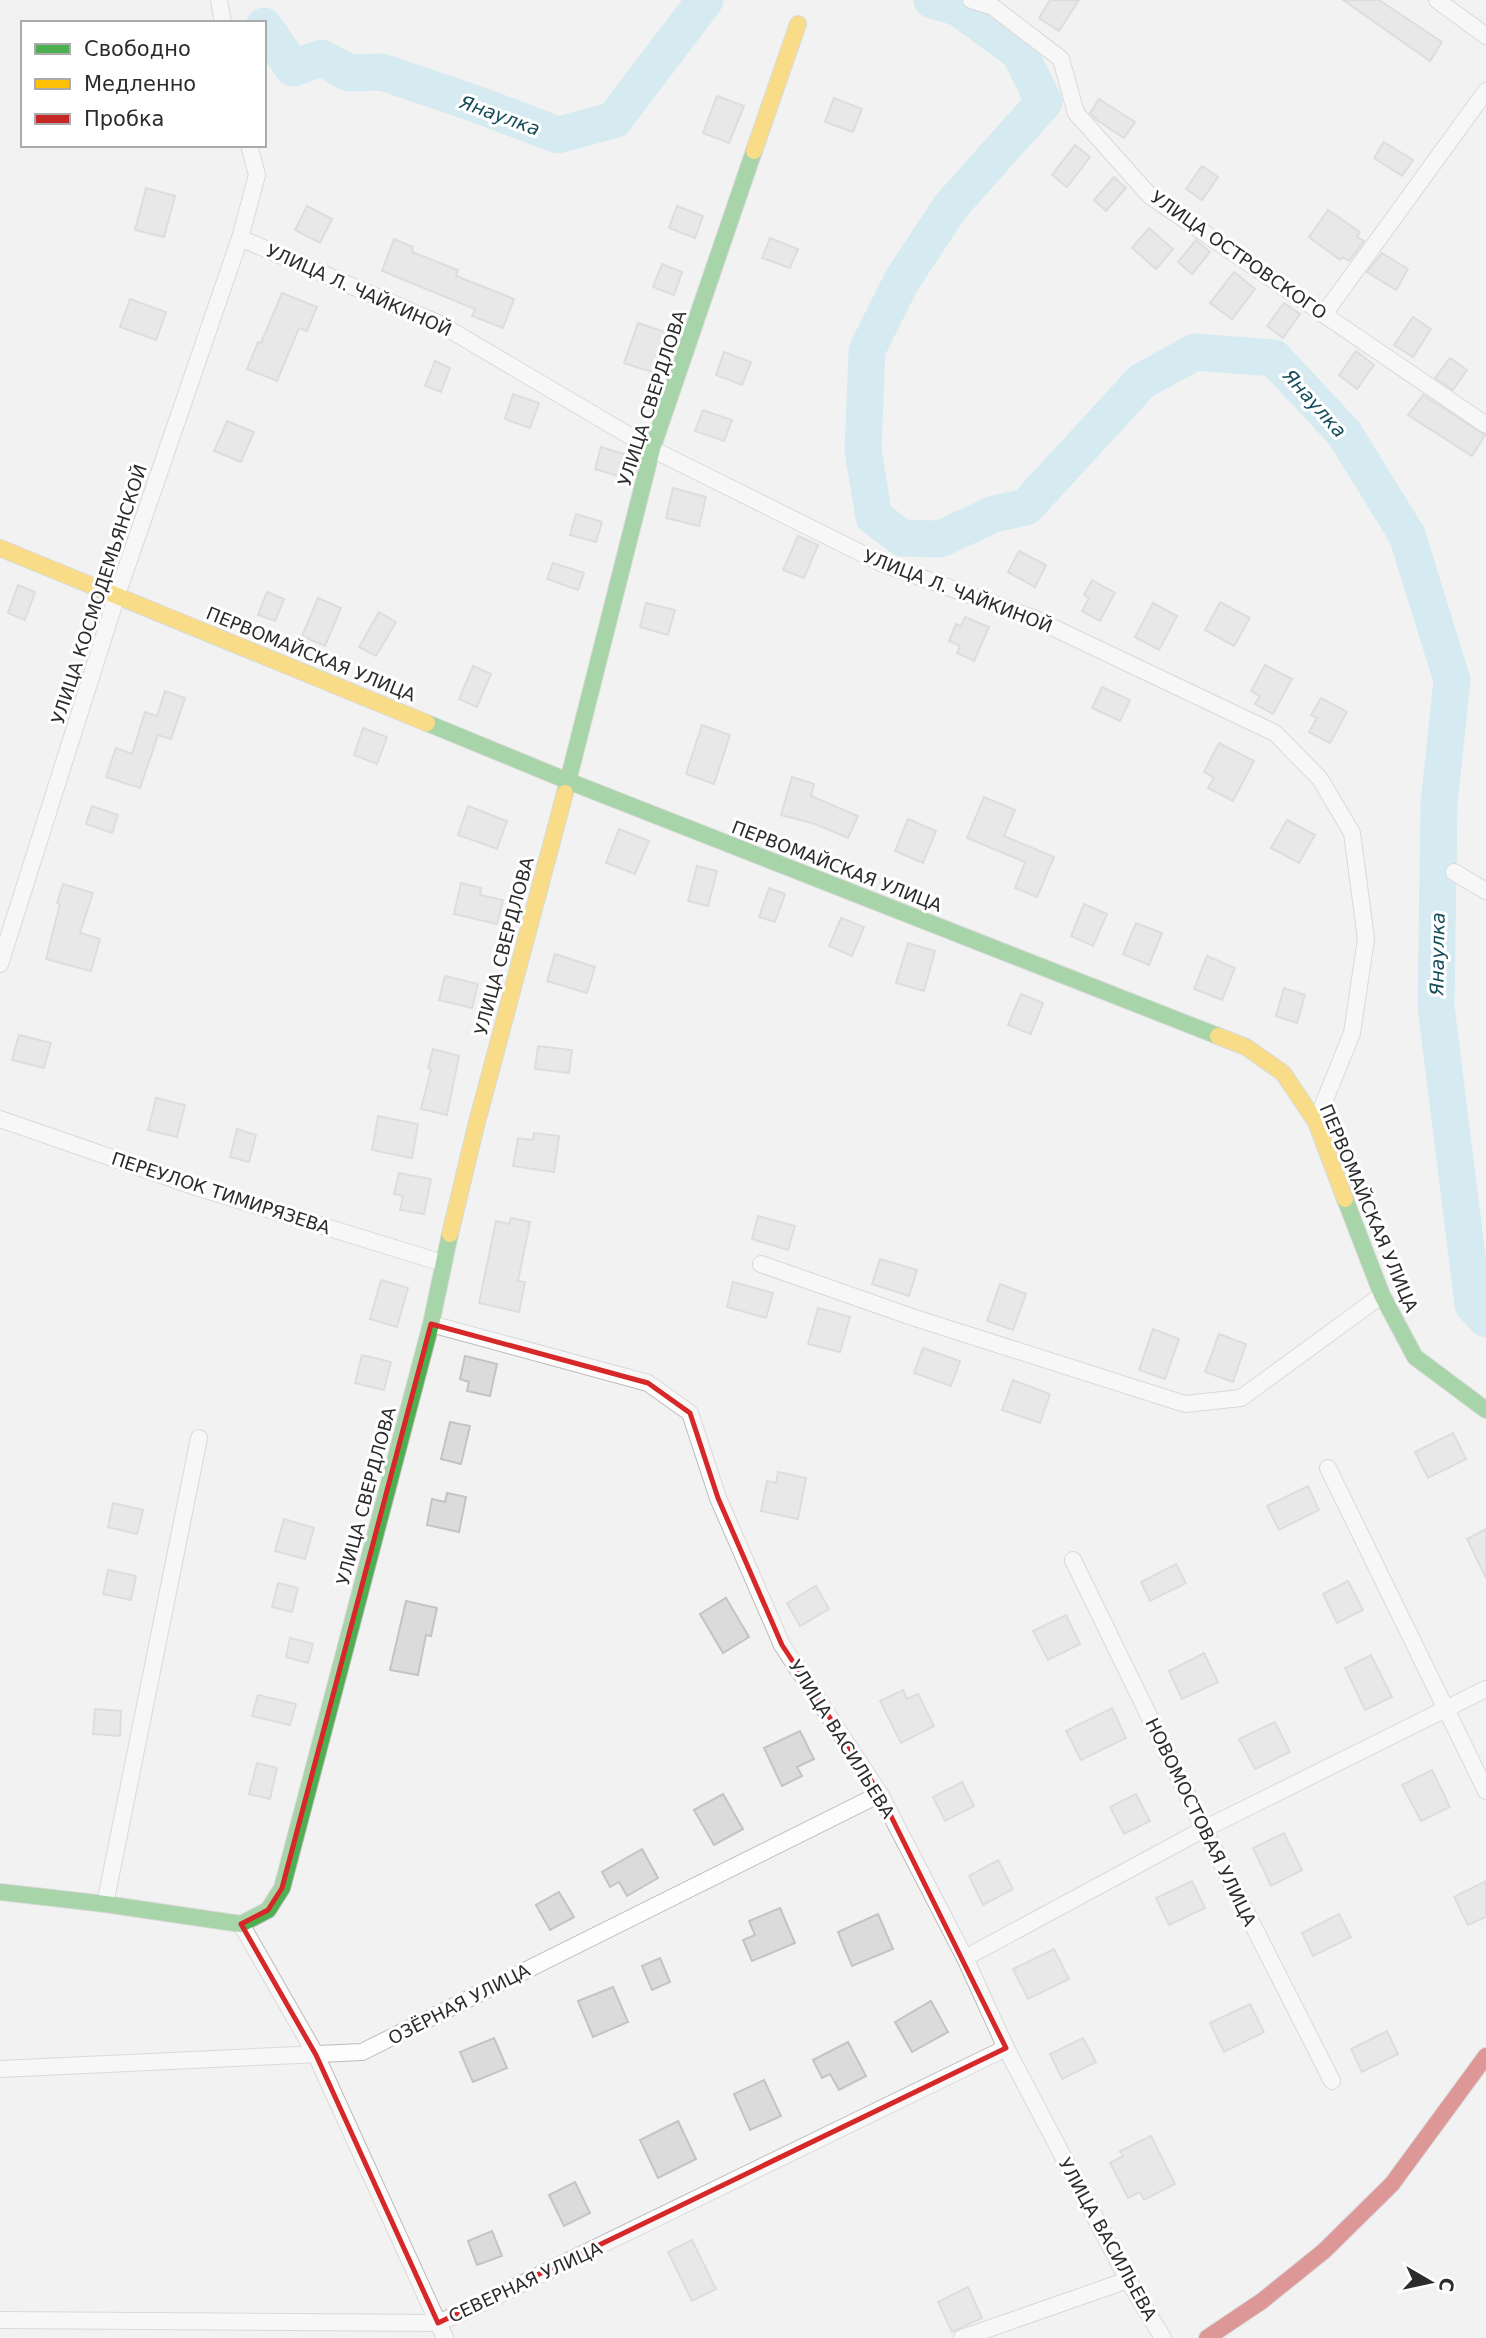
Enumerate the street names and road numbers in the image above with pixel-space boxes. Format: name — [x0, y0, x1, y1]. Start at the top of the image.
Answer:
street label: УЛИЦА ОСТРОВСКОГО — [1147, 186, 1331, 324]
street label: УЛИЦА Л. ЧАЙКИНОЙ — [263, 240, 455, 340]
street label: УЛИЦА СВЕРДЛОВА — [614, 307, 691, 489]
street label: УЛИЦА КОСМОДЕМЬЯНСКОЙ — [47, 462, 151, 726]
street label: УЛИЦА Л. ЧАЙКИНОЙ — [861, 545, 1055, 637]
street label: ПЕРВОМАЙСКАЯ УЛИЦА — [203, 602, 419, 706]
street label: ПЕРВОМАЙСКАЯ УЛИЦА — [729, 816, 946, 916]
street label: УЛИЦА СВЕРДЛОВА — [470, 854, 538, 1037]
street label: ПЕРВОМАЙСКАЯ УЛИЦА — [1316, 1101, 1423, 1316]
street label: ПЕРЕУЛОК ТИМИРЯЗЕВА — [109, 1148, 334, 1239]
street label: УЛИЦА СВЕРДЛОВА — [332, 1404, 400, 1587]
street label: УЛИЦА ВАСИЛЬЕВА — [785, 1656, 900, 1823]
street label: НОВОМОСТОВАЯ УЛИЦА — [1141, 1715, 1261, 1930]
street label: ОЗЁРНАЯ УЛИЦА — [385, 1959, 534, 2049]
street label: УЛИЦА ВАСИЛЬЕВА — [1055, 2154, 1162, 2325]
street label: СЕВЕРНАЯ УЛИЦА — [445, 2237, 606, 2327]

